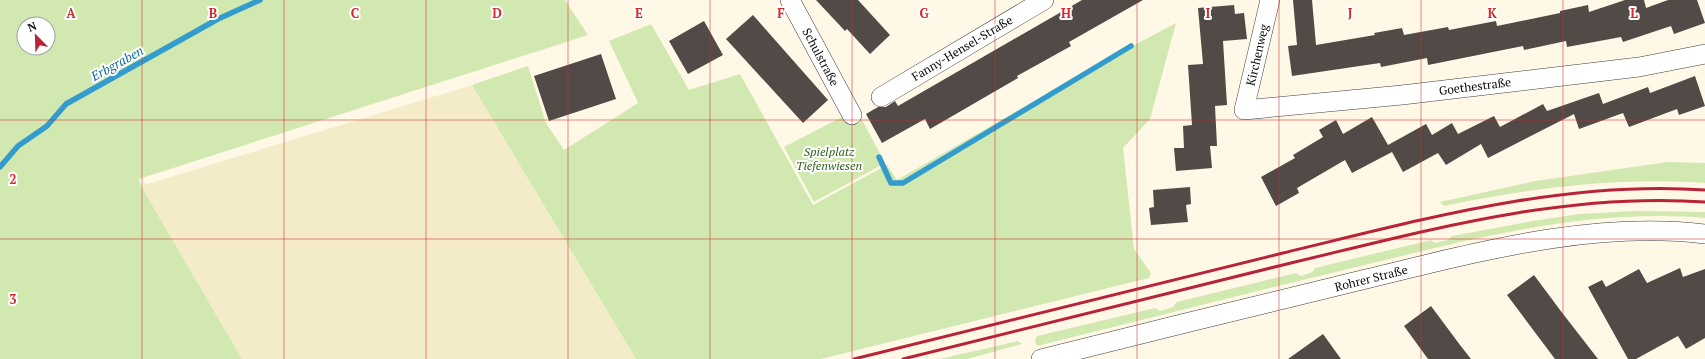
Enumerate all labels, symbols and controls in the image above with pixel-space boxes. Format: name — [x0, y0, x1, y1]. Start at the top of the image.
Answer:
text: A — [66, 4, 76, 22]
text: B — [209, 4, 217, 22]
text: C — [351, 4, 359, 22]
text: D — [492, 4, 502, 22]
text: E — [635, 4, 643, 22]
text: F — [777, 4, 785, 22]
text: G — [919, 4, 929, 22]
text: H — [1061, 4, 1071, 22]
text: I — [1206, 4, 1211, 22]
text: J — [1348, 4, 1353, 22]
text: K — [1487, 4, 1497, 22]
text: L — [1630, 4, 1638, 22]
street label: Fanny-Hensel-Straße — [909, 12, 1015, 84]
north arrow — [16, 16, 56, 56]
text: N — [26, 18, 39, 35]
street label: Kirchenweg — [1243, 22, 1272, 87]
street label: Schulstraße — [799, 25, 843, 89]
water label: Erbgraben — [87, 41, 147, 85]
street label: Goethestraße — [1438, 74, 1512, 98]
park label: Spielplatz Tiefenwiesen — [796, 144, 862, 173]
text: 2 — [9, 170, 17, 188]
street label: Rohrer Straße — [1333, 262, 1409, 294]
text: 3 — [9, 290, 17, 308]

